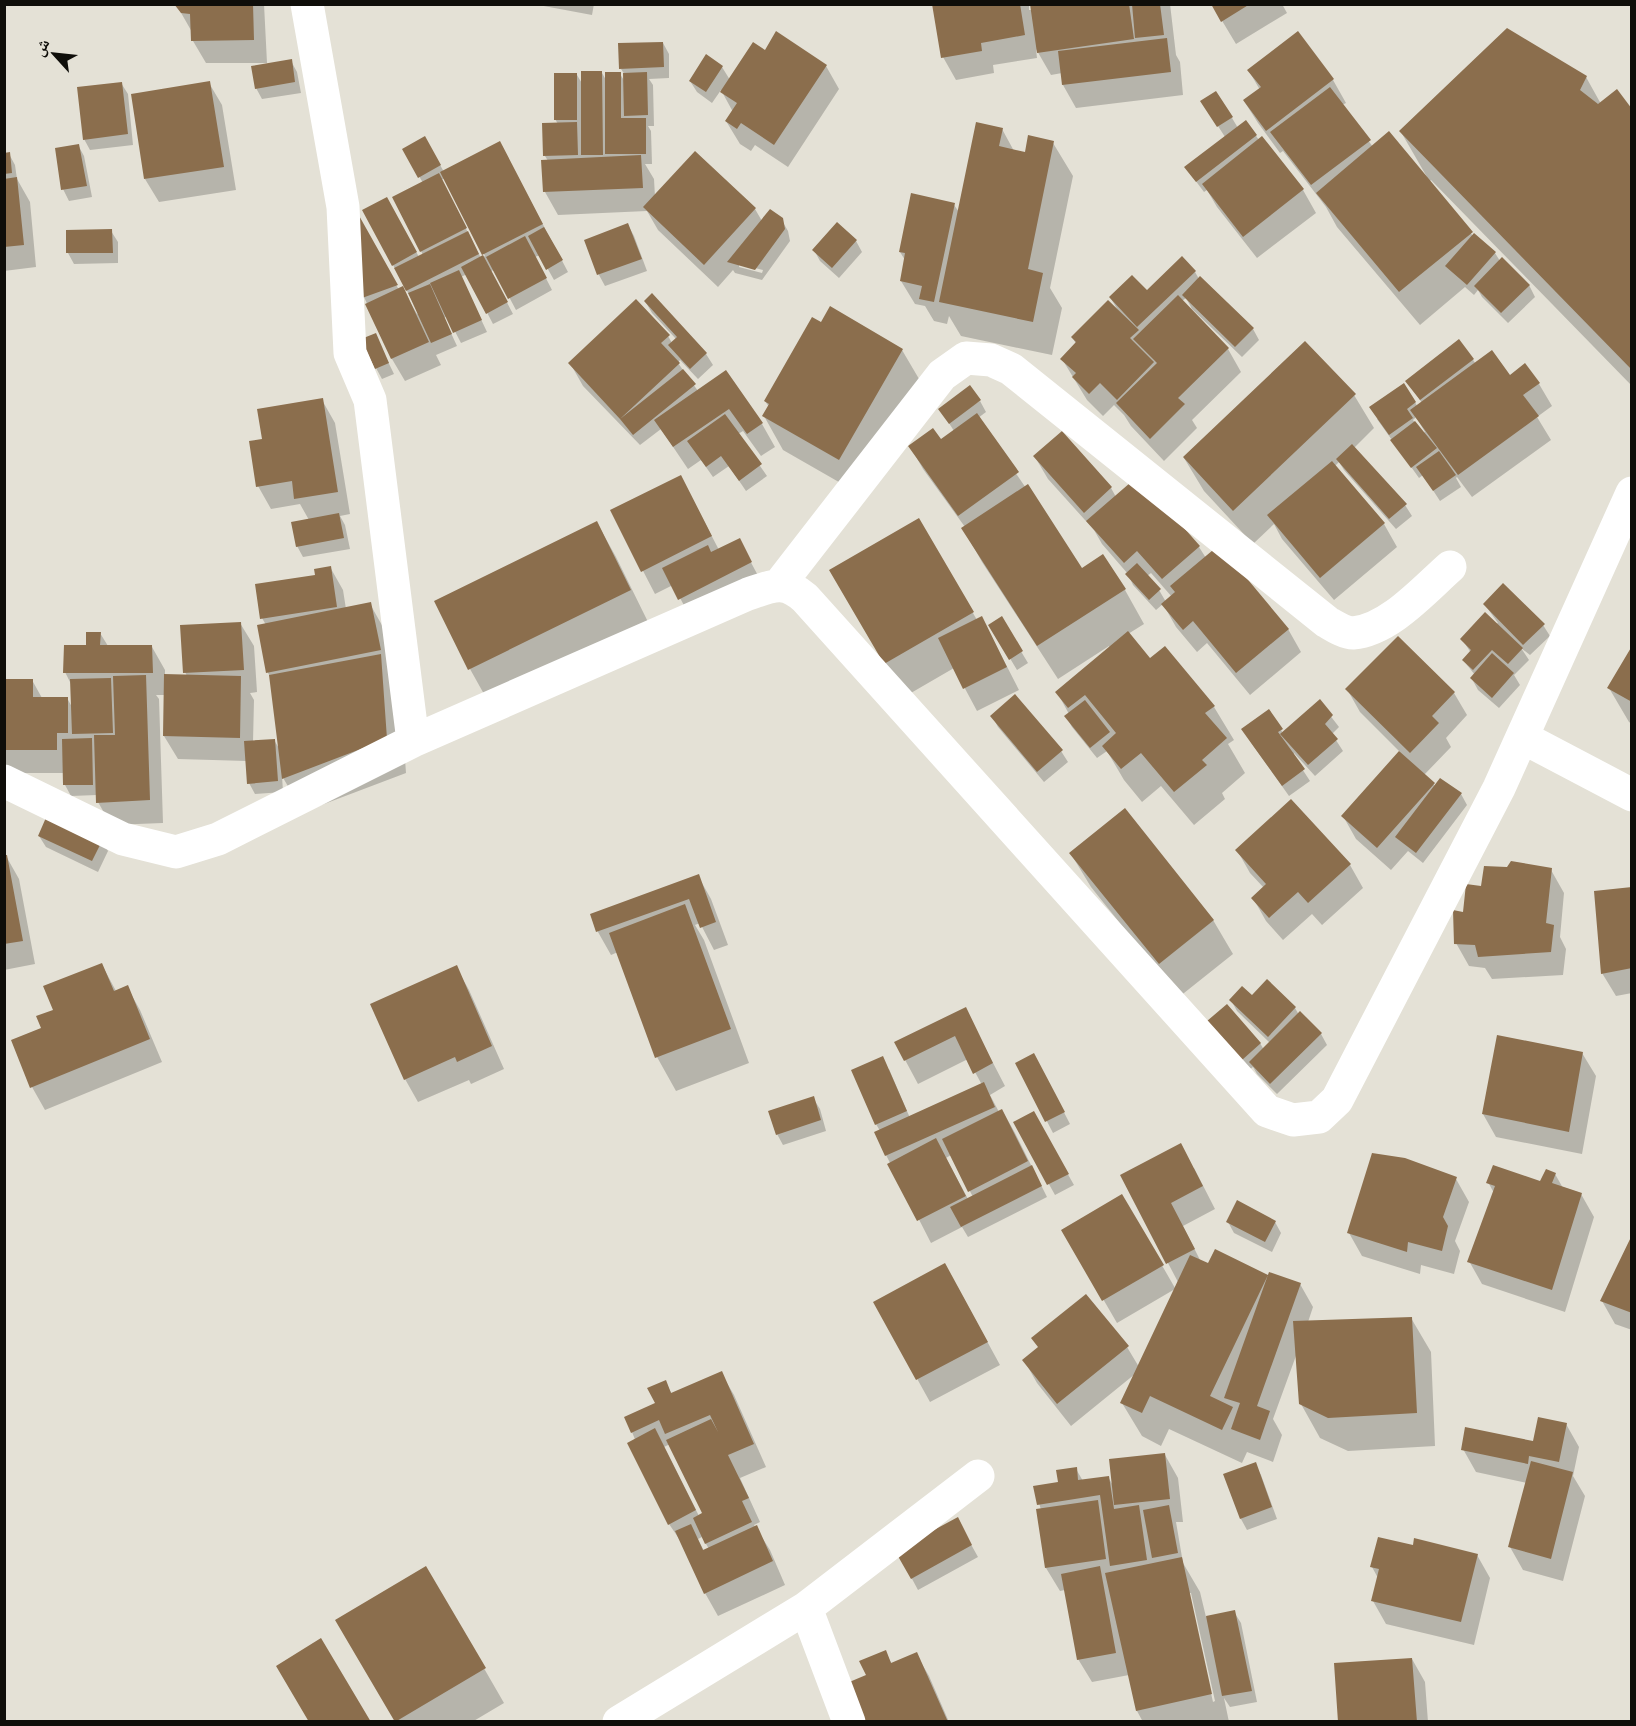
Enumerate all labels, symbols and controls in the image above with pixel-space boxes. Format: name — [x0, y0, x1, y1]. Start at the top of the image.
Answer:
north arrow — [24, 24, 84, 84]
text: ش — [28, 35, 53, 59]

